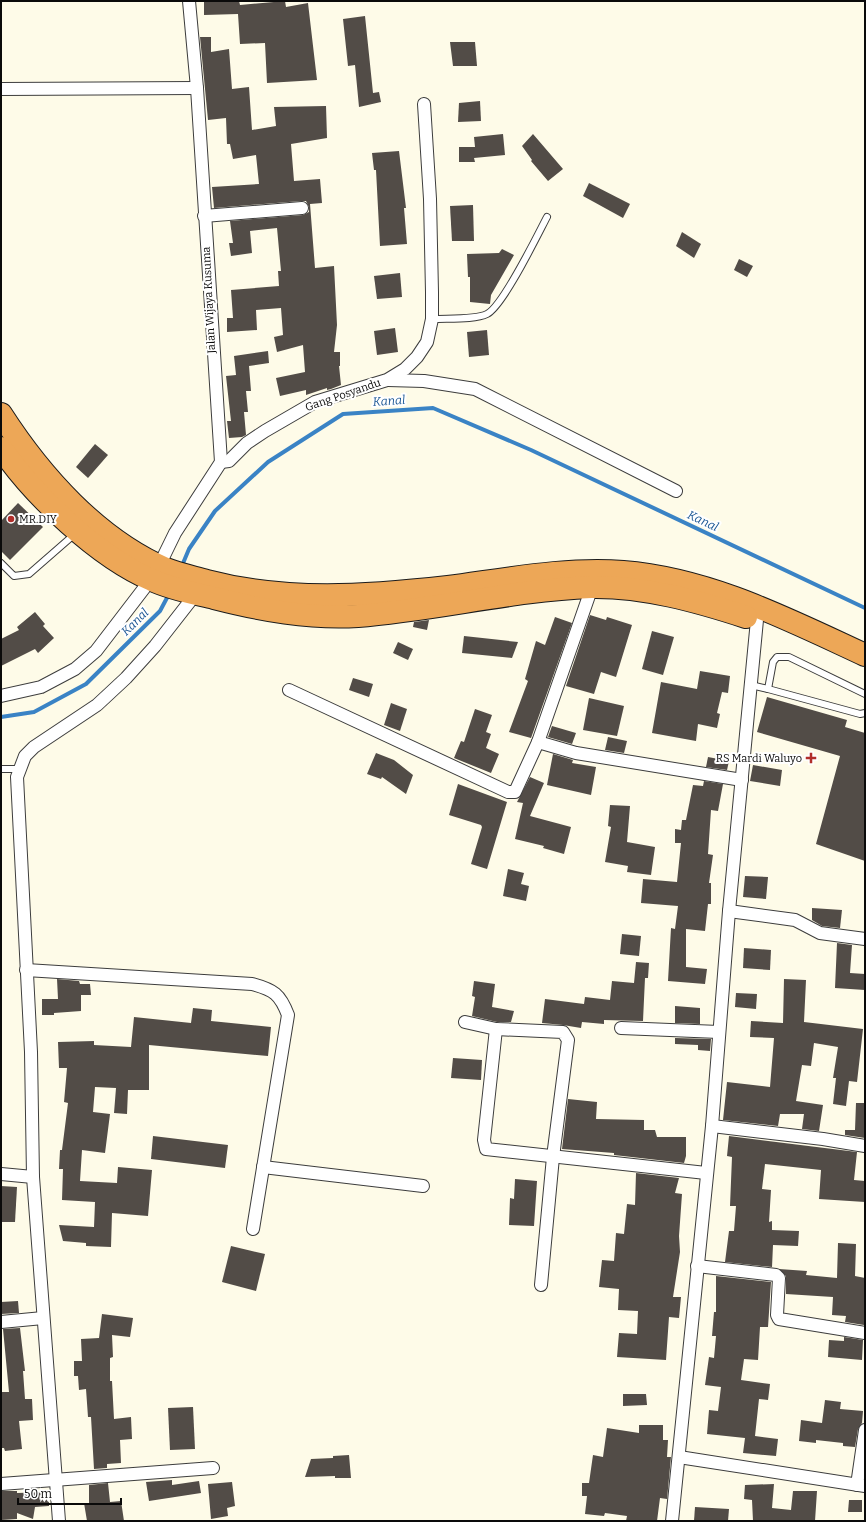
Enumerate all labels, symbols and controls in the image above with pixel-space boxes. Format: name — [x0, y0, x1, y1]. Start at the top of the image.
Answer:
street label: Jalan Wijaya Kusuma — [200, 246, 218, 355]
street label: Gang Posyandu — [304, 376, 383, 414]
water label: Kanal — [372, 393, 406, 409]
water label: Kanal — [685, 508, 721, 534]
place label: MR.DIY — [19, 513, 58, 526]
marker: MR.DIY — [6, 514, 16, 524]
water label: Kanal — [119, 606, 151, 638]
place label: RS Mardi Waluyo — [716, 752, 802, 765]
marker: RS Mardi Waluyo — [805, 752, 817, 764]
scale bar — [18, 1480, 121, 1506]
text: 50 m — [24, 1487, 53, 1501]

